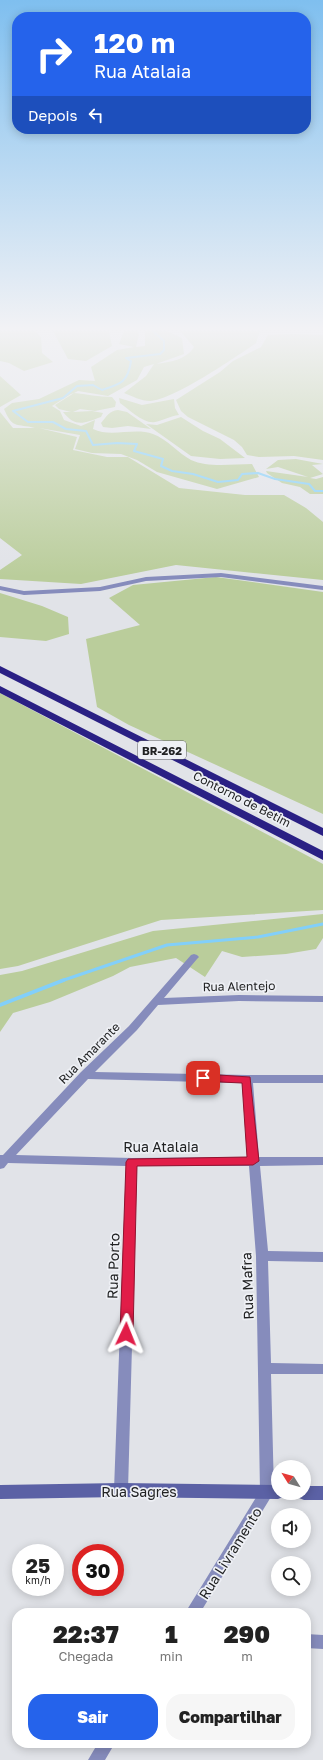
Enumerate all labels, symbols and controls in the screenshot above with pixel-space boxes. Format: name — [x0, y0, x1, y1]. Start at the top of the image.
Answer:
text: 120 m — [94, 26, 175, 59]
icon: right — [28, 28, 80, 80]
text: Rua Atalaia — [94, 60, 191, 82]
icon: left — [85, 104, 107, 126]
text: Depois — [28, 106, 77, 124]
road number: BR-262 — [138, 741, 186, 759]
street label: Contorno de Betim — [191, 768, 293, 830]
street label: Rua Alentejo — [202, 978, 276, 994]
street label: Rua Amarante — [55, 1019, 123, 1087]
pin — [186, 1061, 220, 1095]
icon: arrive — [192, 1067, 214, 1089]
street label: Rua Atalaia — [123, 1138, 199, 1155]
street label: Rua Porto — [103, 1233, 123, 1299]
street label: Rua Mafra — [237, 1252, 257, 1320]
position arrow — [105, 1313, 147, 1355]
north arrow — [271, 1460, 311, 1500]
map controls — [271, 1460, 311, 1596]
street label: Rua Sagres — [101, 1483, 177, 1500]
street label: Rua Livramento — [195, 1504, 265, 1602]
button: sound — [271, 1508, 311, 1548]
speed limit sign: 30 — [72, 1544, 124, 1596]
text: 25 — [26, 1553, 50, 1577]
button: search — [271, 1556, 311, 1596]
text: km/h — [25, 1574, 51, 1586]
text: 22:37 — [53, 1619, 119, 1648]
text: 1 — [165, 1619, 178, 1648]
text: 290 — [224, 1619, 270, 1648]
text: Chegada — [58, 1648, 113, 1664]
text: min — [160, 1648, 183, 1664]
text: m — [241, 1648, 253, 1664]
button: Sair — [28, 1694, 158, 1740]
button: Compartilhar — [166, 1694, 295, 1740]

